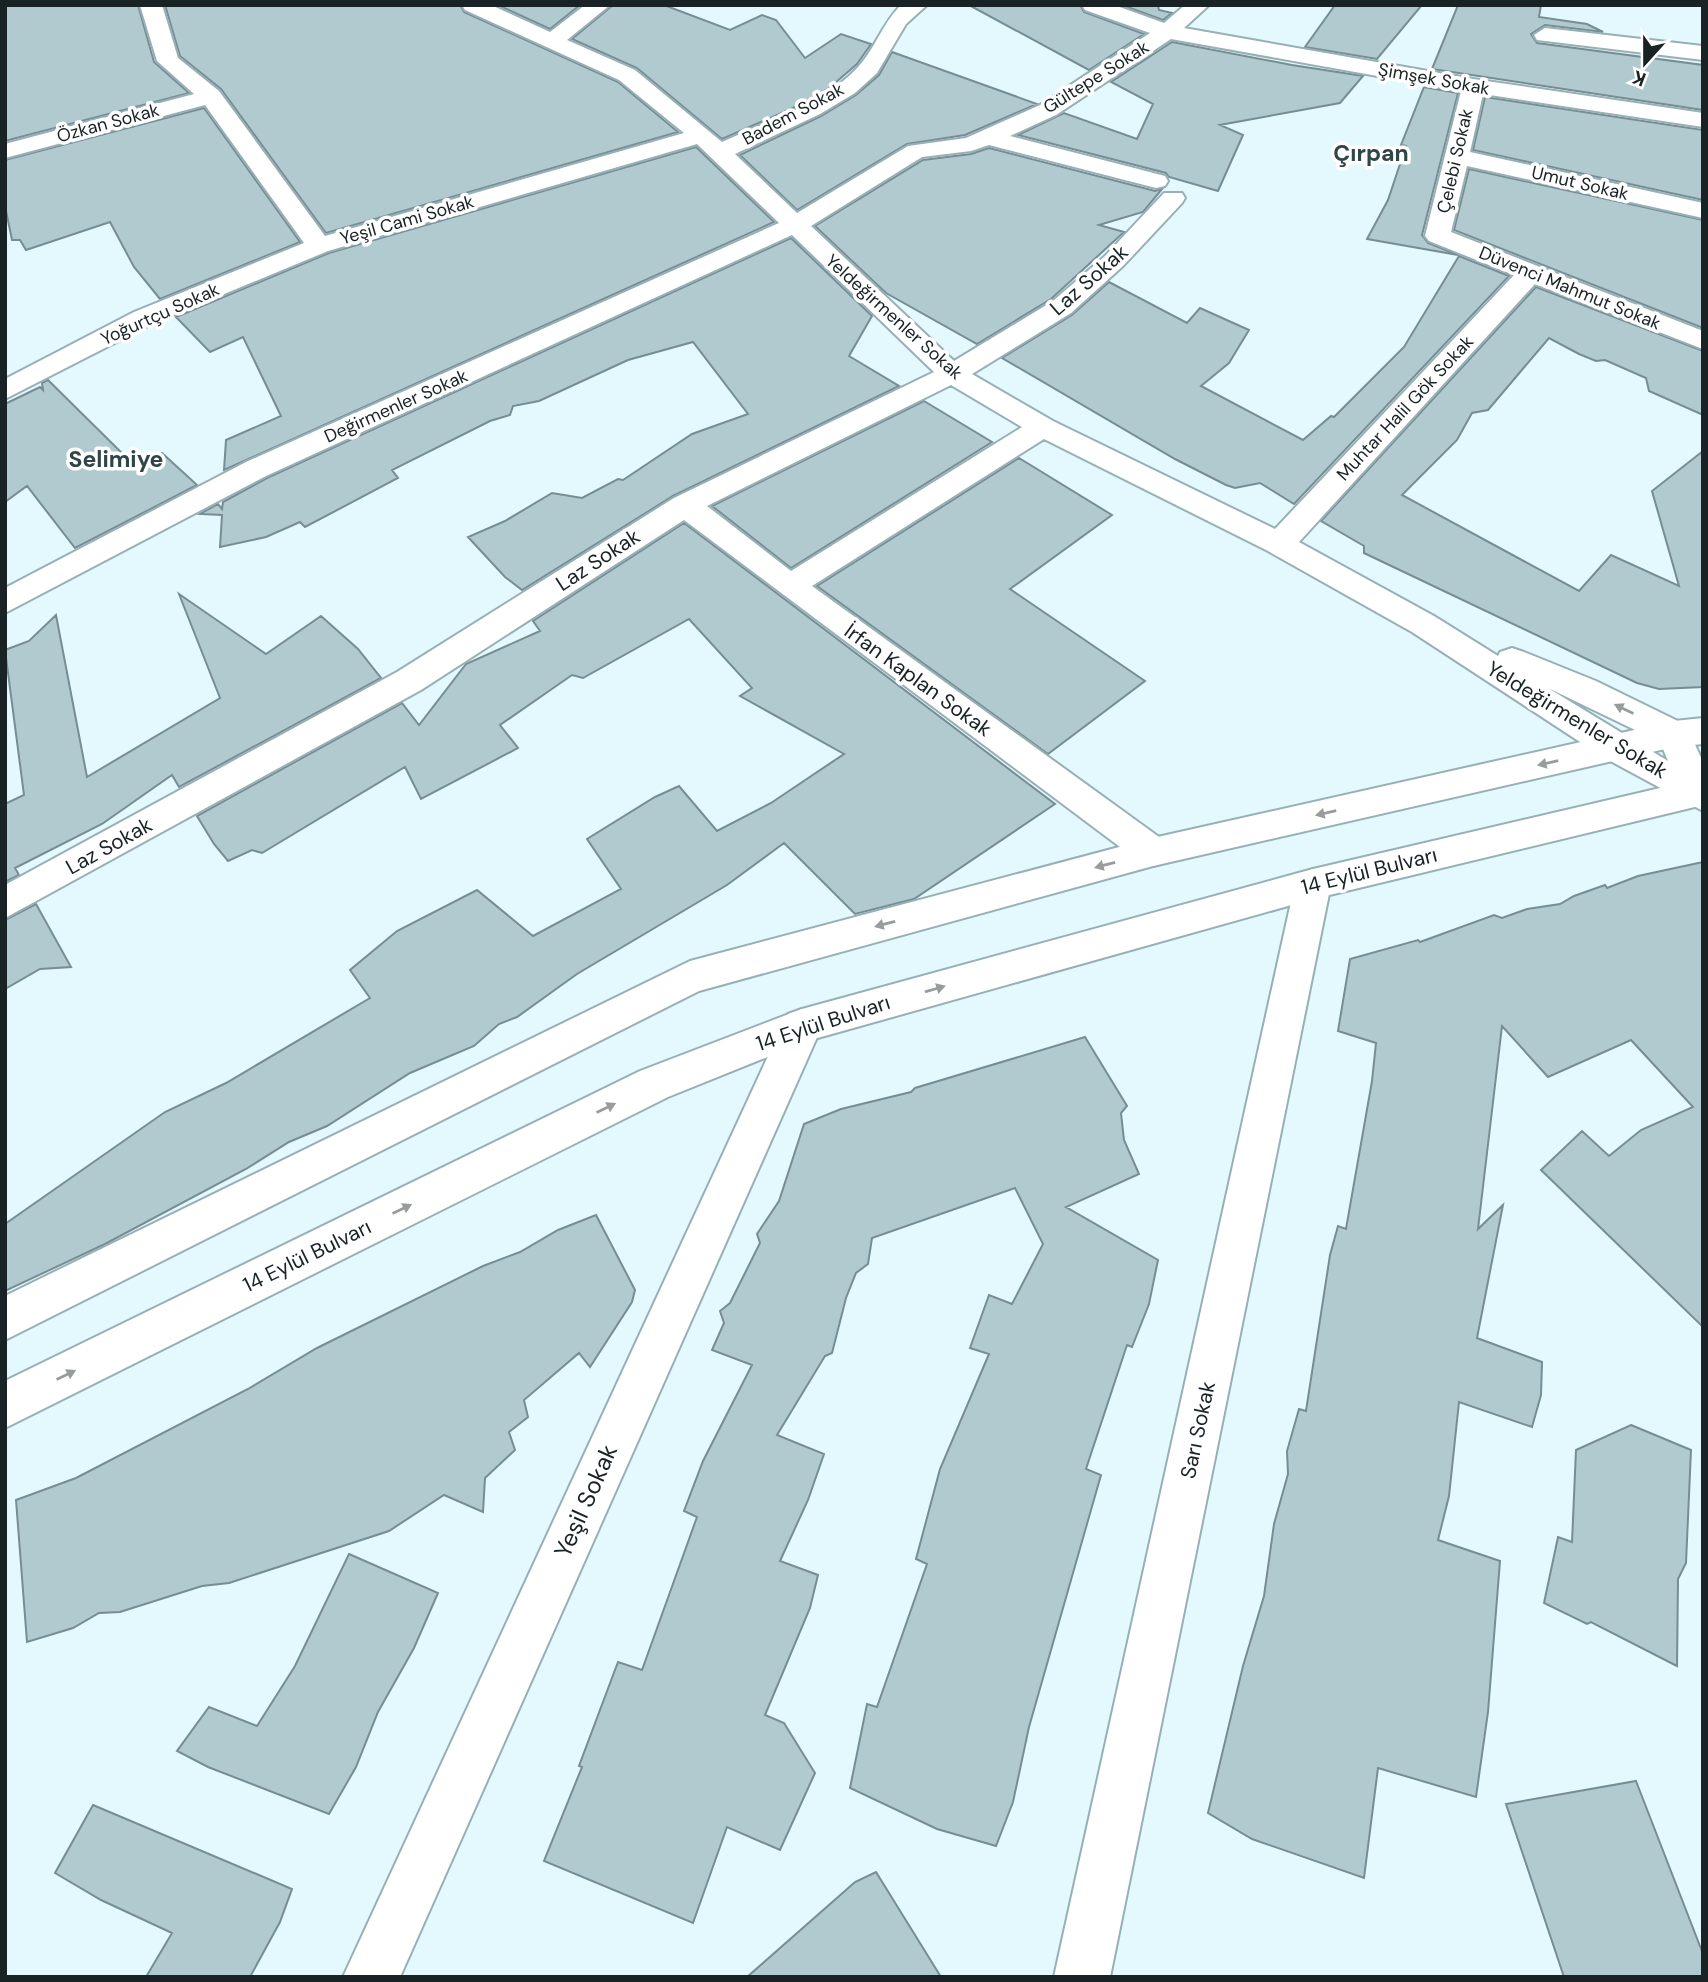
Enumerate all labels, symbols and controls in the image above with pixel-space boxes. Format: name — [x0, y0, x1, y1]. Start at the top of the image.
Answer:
north arrow — [1610, 28, 1680, 98]
street label: Gültepe Sokak — [1039, 35, 1153, 119]
street label: Şimşek Sokak — [1376, 57, 1492, 101]
text: K — [1629, 65, 1649, 92]
street label: Badem Sokak — [738, 77, 848, 151]
street label: Özkan Sokak — [54, 98, 162, 148]
street label: Çelebi Sokak — [1431, 106, 1479, 216]
district label: Çırpan — [1333, 138, 1409, 168]
street label: Umut Sokak — [1529, 160, 1631, 206]
street label: Yeşil Cami Sokak — [337, 189, 477, 251]
street label: Laz Sokak — [1044, 238, 1134, 322]
street label: Düvenci Mahmut Sokak — [1475, 241, 1665, 335]
street label: Yeldeğirmenler Sokak — [820, 249, 968, 385]
street label: Yoğurtçu Sokak — [97, 277, 223, 351]
street label: Muhtar Halil Gök Sokak — [1331, 330, 1479, 486]
street label: Değirmenler Sokak — [320, 364, 472, 448]
district label: Selimiye — [69, 444, 163, 474]
street label: Laz Sokak — [551, 522, 646, 598]
street label: İrfan Kaplan Sokak — [839, 617, 998, 743]
street label: Yeldeğirmenler Sokak — [1481, 655, 1673, 785]
one-way arrow — [1614, 704, 1634, 715]
one-way arrow — [1537, 757, 1559, 768]
one-way arrow — [1315, 808, 1337, 819]
street label: Laz Sokak — [61, 811, 158, 881]
street label: 14 Eylül Bulvarı — [1298, 841, 1440, 901]
one-way arrow — [1094, 861, 1115, 871]
one-way arrow — [874, 919, 896, 930]
one-way arrow — [924, 983, 946, 994]
street label: 14 Eylül Bulvarı — [752, 988, 894, 1058]
one-way arrow — [596, 1103, 616, 1114]
one-way arrow — [392, 1203, 412, 1214]
street label: 14 Eylül Bulvarı — [238, 1213, 376, 1299]
one-way arrow — [56, 1369, 76, 1380]
street label: Sarı Sokak — [1174, 1378, 1222, 1481]
street label: Yeşil Sokak — [547, 1440, 624, 1562]

